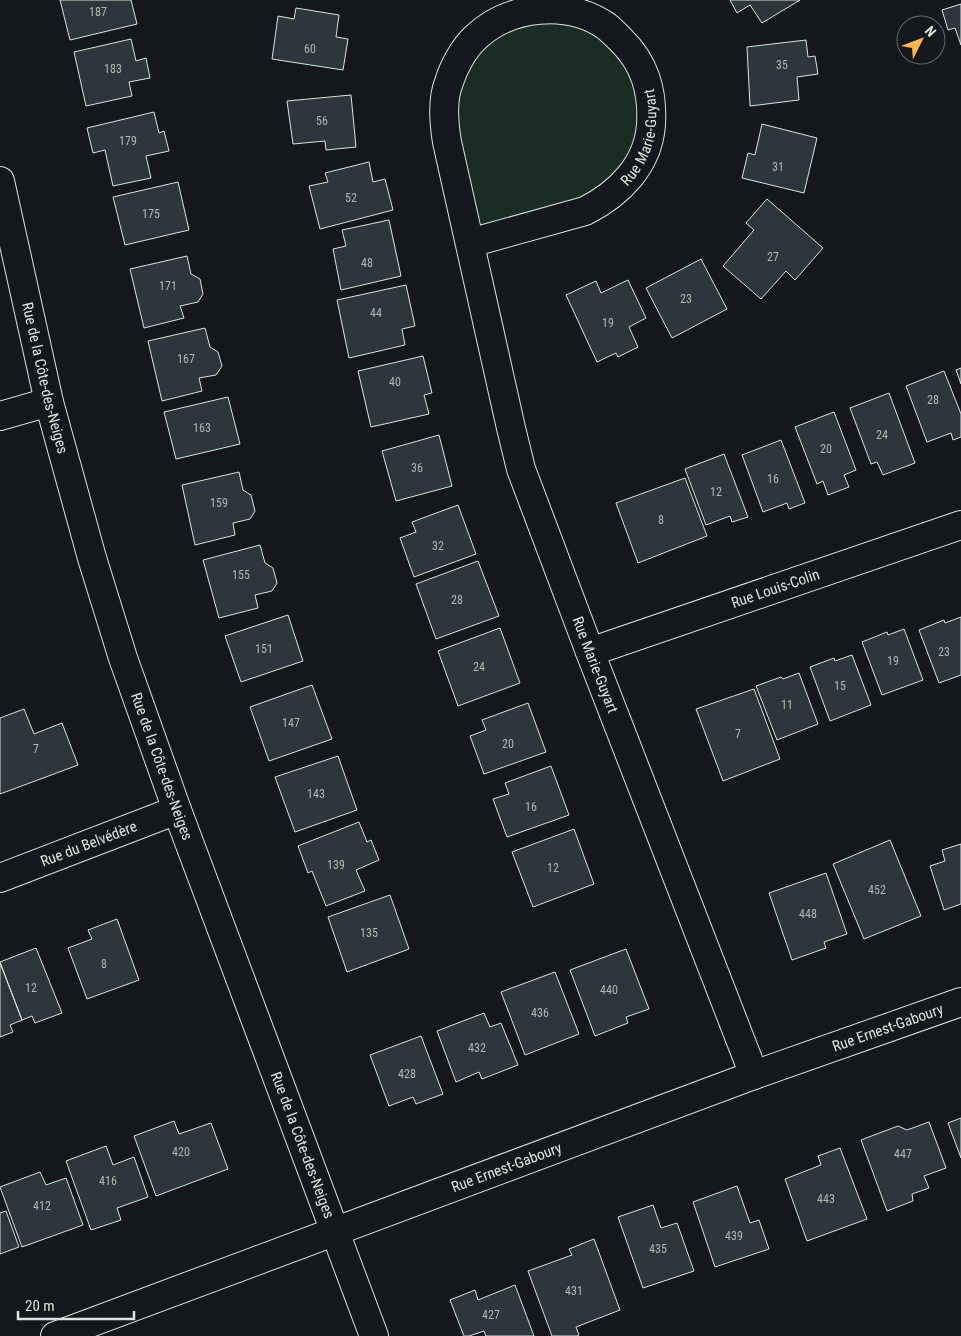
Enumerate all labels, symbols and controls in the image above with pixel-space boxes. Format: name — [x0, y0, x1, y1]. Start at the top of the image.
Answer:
house number: 187 — [89, 5, 107, 19]
north arrow — [896, 15, 946, 65]
text: N — [922, 23, 939, 40]
house number: 60 — [304, 42, 316, 56]
house number: 35 — [776, 58, 788, 72]
house number: 183 — [104, 62, 122, 76]
street label: Rue Marie-Guyart — [617, 87, 660, 189]
house number: 56 — [316, 114, 328, 128]
house number: 179 — [119, 134, 137, 148]
house number: 31 — [772, 160, 784, 174]
house number: 52 — [345, 191, 357, 205]
house number: 175 — [142, 207, 160, 221]
house number: 27 — [767, 250, 779, 264]
house number: 48 — [361, 256, 373, 270]
house number: 171 — [159, 279, 177, 293]
house number: 23 — [680, 292, 692, 306]
street label: Rue de la Côte-des-Neiges — [18, 301, 72, 456]
house number: 44 — [370, 306, 382, 320]
house number: 19 — [602, 316, 614, 330]
house number: 167 — [177, 352, 195, 366]
house number: 40 — [389, 375, 401, 389]
house number: 28 — [927, 393, 939, 407]
house number: 163 — [193, 421, 211, 435]
house number: 24 — [876, 428, 888, 442]
house number: 20 — [820, 442, 832, 456]
house number: 36 — [411, 461, 423, 475]
house number: 16 — [767, 472, 779, 486]
house number: 12 — [710, 485, 722, 499]
house number: 159 — [210, 496, 228, 510]
house number: 8 — [658, 513, 664, 527]
house number: 32 — [432, 539, 444, 553]
street label: Rue Louis-Colin — [729, 565, 822, 612]
house number: 155 — [232, 568, 250, 582]
house number: 28 — [451, 593, 463, 607]
street label: Rue Marie-Guyart — [569, 614, 622, 716]
house number: 151 — [255, 642, 273, 656]
house number: 23 — [938, 645, 950, 659]
house number: 19 — [887, 654, 899, 668]
house number: 24 — [473, 660, 485, 674]
house number: 15 — [834, 679, 846, 693]
street label: Rue de la Côte-des-Neiges — [127, 690, 196, 843]
house number: 11 — [781, 698, 793, 712]
house number: 147 — [282, 716, 300, 730]
house number: 7 — [735, 727, 741, 741]
house number: 20 — [502, 737, 514, 751]
house number: 7 — [33, 742, 39, 756]
house number: 143 — [307, 787, 325, 801]
house number: 16 — [525, 800, 537, 814]
street label: Rue du Belvédère — [38, 817, 139, 871]
house number: 139 — [327, 858, 345, 872]
house number: 12 — [547, 861, 559, 875]
house number: 452 — [868, 883, 886, 897]
house number: 448 — [799, 907, 817, 921]
house number: 135 — [360, 926, 378, 940]
house number: 8 — [101, 957, 107, 971]
house number: 12 — [25, 981, 37, 995]
house number: 440 — [600, 983, 618, 997]
street label: Rue Ernest-Gaboury — [830, 1000, 946, 1056]
house number: 436 — [531, 1006, 549, 1020]
house number: 432 — [468, 1041, 486, 1055]
house number: 428 — [398, 1067, 416, 1081]
street label: Rue de la Côte-des-Neiges — [267, 1069, 338, 1221]
street label: Rue Ernest-Gaboury — [449, 1139, 564, 1196]
house number: 420 — [172, 1145, 190, 1159]
house number: 447 — [894, 1147, 912, 1161]
house number: 416 — [99, 1174, 117, 1188]
house number: 443 — [817, 1192, 835, 1206]
house number: 412 — [33, 1199, 51, 1213]
house number: 439 — [725, 1229, 743, 1243]
house number: 435 — [649, 1242, 667, 1256]
house number: 431 — [565, 1284, 583, 1298]
scale bar — [18, 1288, 134, 1320]
text: 20 m — [25, 1297, 55, 1315]
house number: 427 — [482, 1308, 500, 1322]

